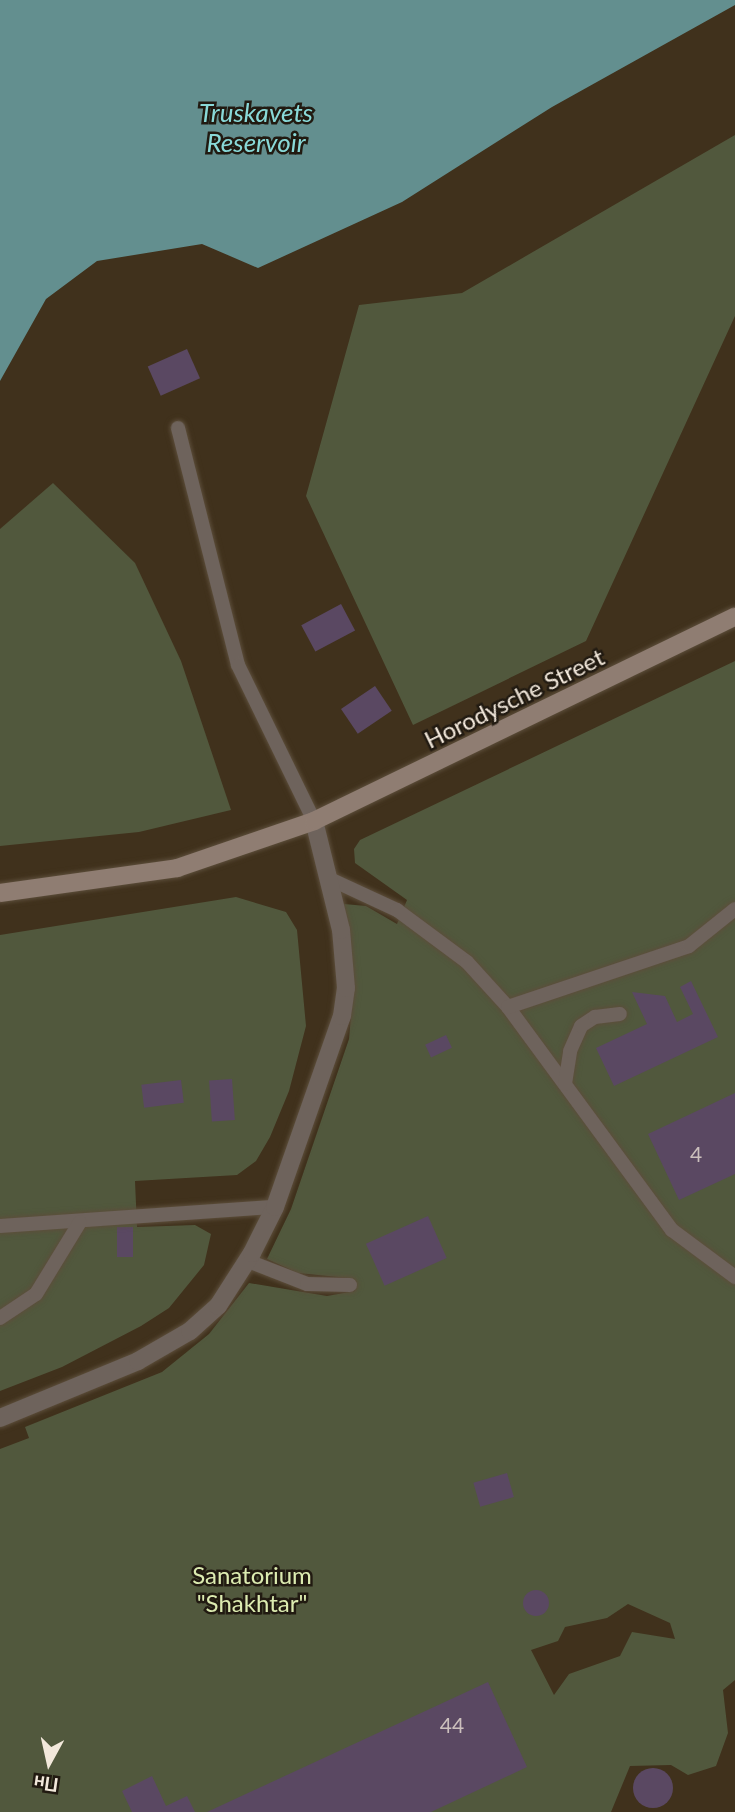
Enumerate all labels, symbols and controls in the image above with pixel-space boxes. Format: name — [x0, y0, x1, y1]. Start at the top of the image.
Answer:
water label: Truskavets Reservoir — [199, 97, 313, 158]
street label: Horodysche Street — [419, 642, 609, 754]
house number: 4 — [690, 1141, 702, 1167]
park label: Sanatorium "Shakhtar" — [192, 1561, 312, 1617]
house number: 44 — [440, 1712, 464, 1738]
north arrow — [14, 1728, 84, 1798]
text: Пн — [32, 1771, 60, 1797]

